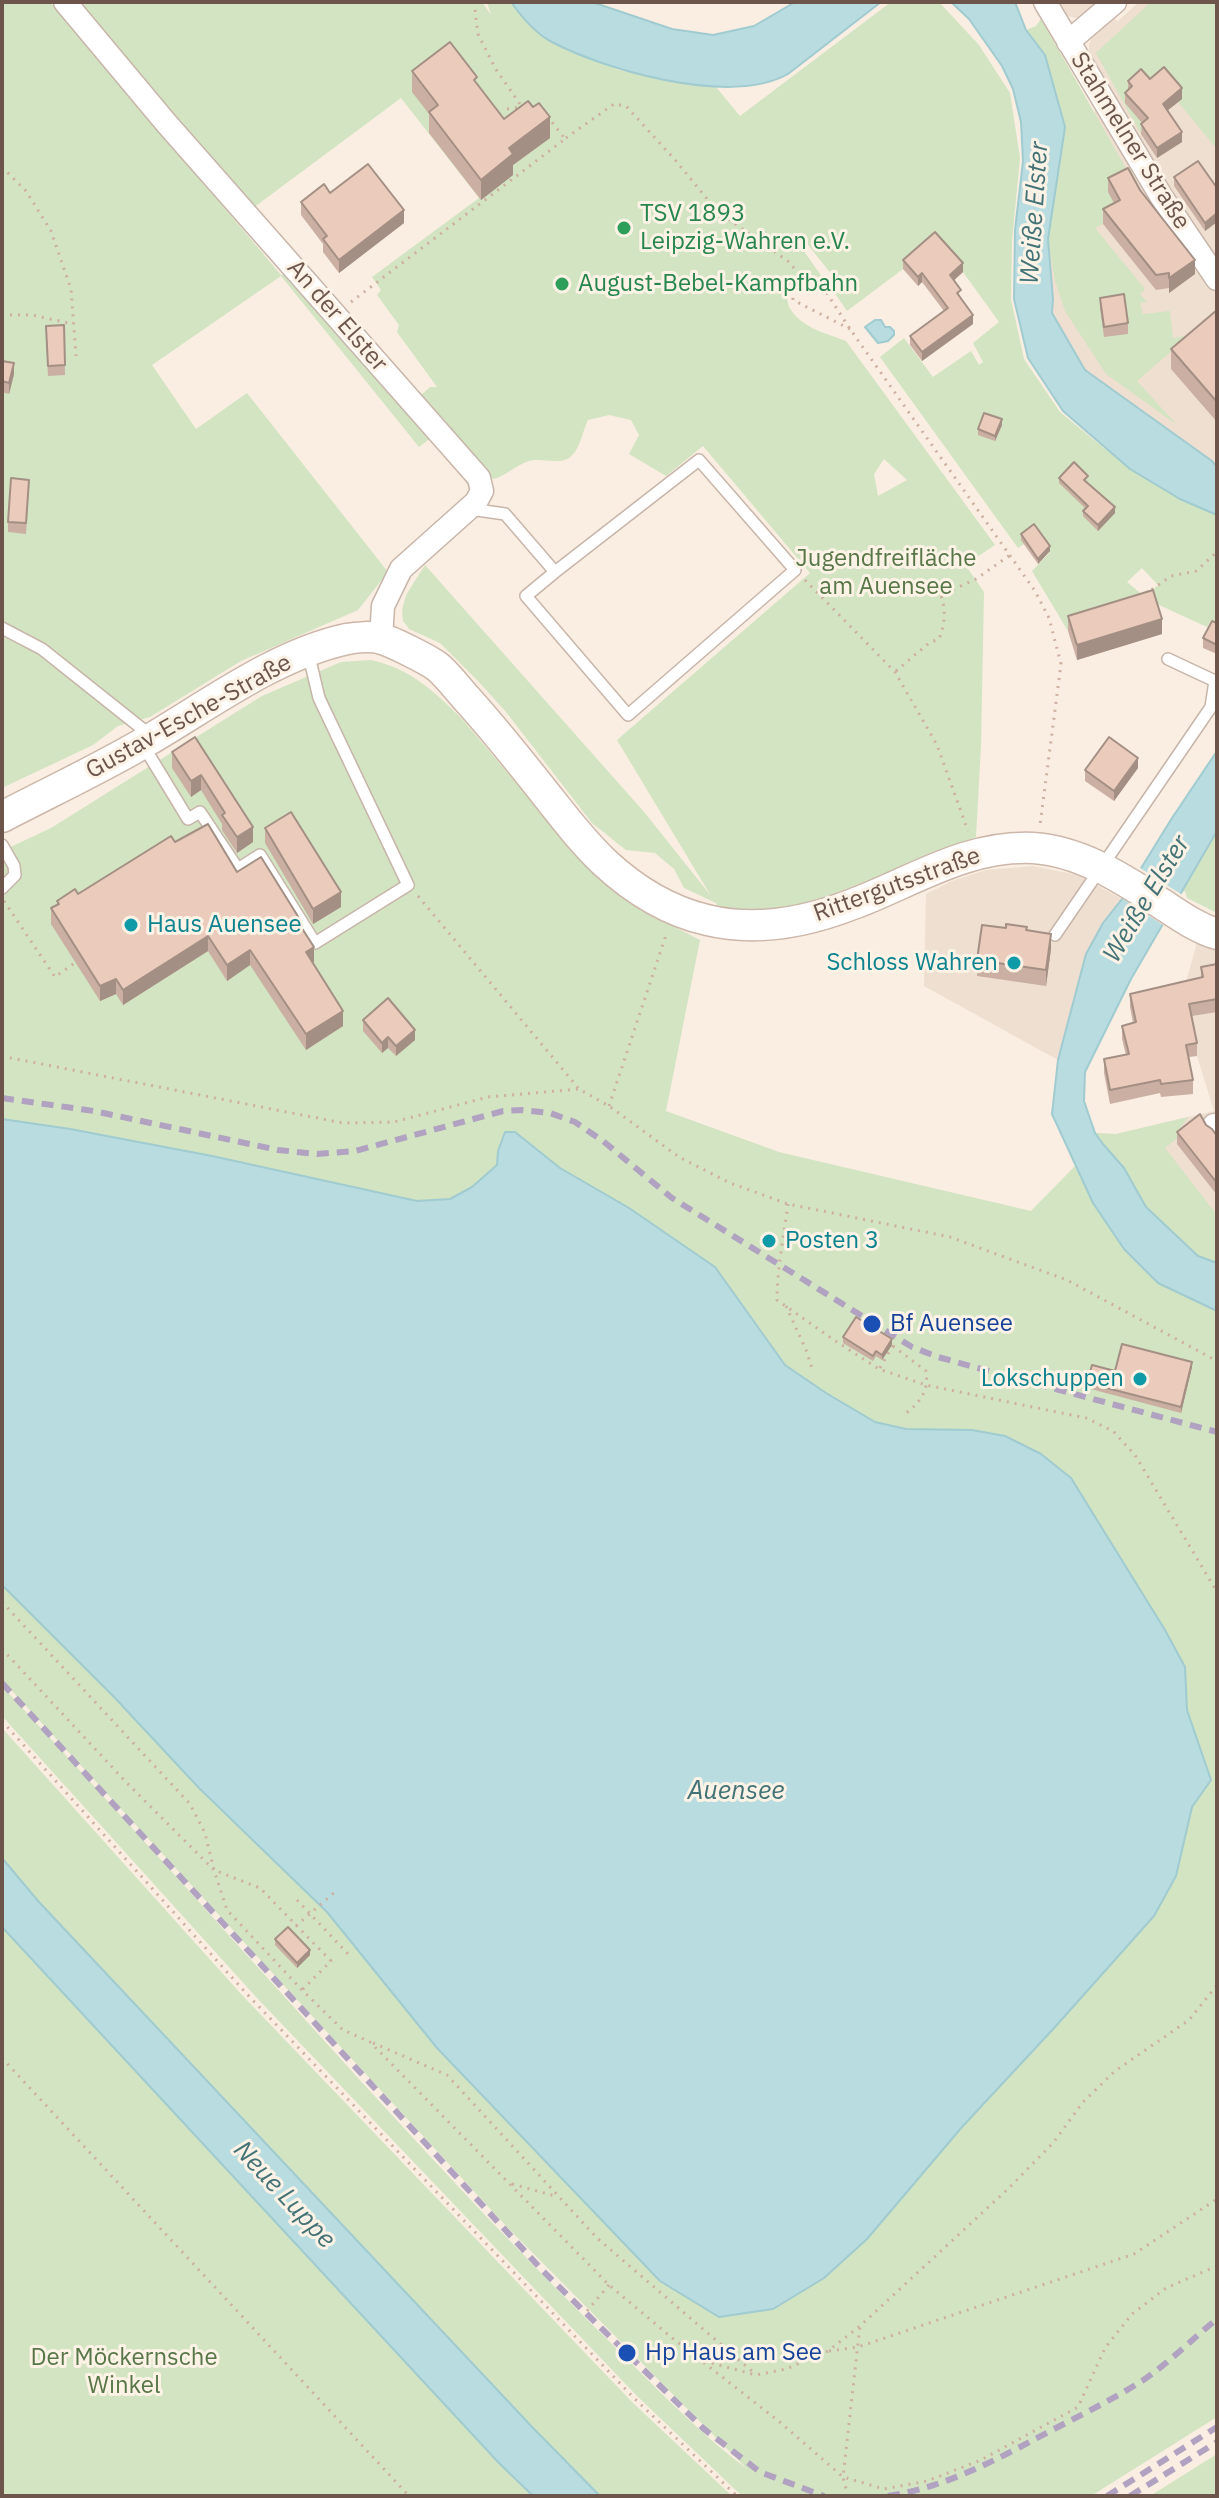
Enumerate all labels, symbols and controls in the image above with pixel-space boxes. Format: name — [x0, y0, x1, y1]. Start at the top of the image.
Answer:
street label: Stahmelner Straße — [1064, 47, 1196, 235]
water label: Weiße Elster — [1014, 141, 1056, 285]
place label: TSV 1893 Leipzig-Wahren e.V. — [640, 200, 850, 256]
marker: TSV 1893 Leipzig-Wahren e.V. — [615, 219, 633, 237]
street label: An der Elster — [281, 254, 393, 378]
place label: August-Bebel-Kampfbahn — [578, 270, 858, 298]
marker: August-Bebel-Kampfbahn — [553, 275, 571, 293]
park label: Jugendfreifläche am Auensee — [796, 545, 976, 601]
street label: Gustav-Esche-Straße — [81, 649, 297, 785]
water label: Weiße Elster — [1097, 830, 1197, 968]
street label: Rittergutsstraße — [810, 841, 984, 929]
place label: Haus Auensee — [147, 911, 302, 939]
marker: Haus Auensee — [122, 916, 140, 934]
place label: Schloss Wahren — [826, 949, 998, 977]
marker: Schloss Wahren — [1005, 954, 1023, 972]
place label: Posten 3 — [785, 1227, 879, 1255]
marker: Posten 3 — [760, 1232, 778, 1250]
place label: Bf Auensee — [890, 1310, 1013, 1338]
marker: Bf Auensee — [861, 1313, 883, 1335]
place label: Lokschuppen — [981, 1365, 1124, 1393]
marker: Lokschuppen — [1131, 1370, 1149, 1388]
water label: Auensee — [687, 1775, 785, 1807]
water label: Neue Luppe — [227, 2135, 341, 2255]
place label: Hp Haus am See — [645, 2339, 822, 2367]
marker: Hp Haus am See — [616, 2342, 638, 2364]
park label: Der Möckernsche Winkel — [30, 2344, 218, 2400]

